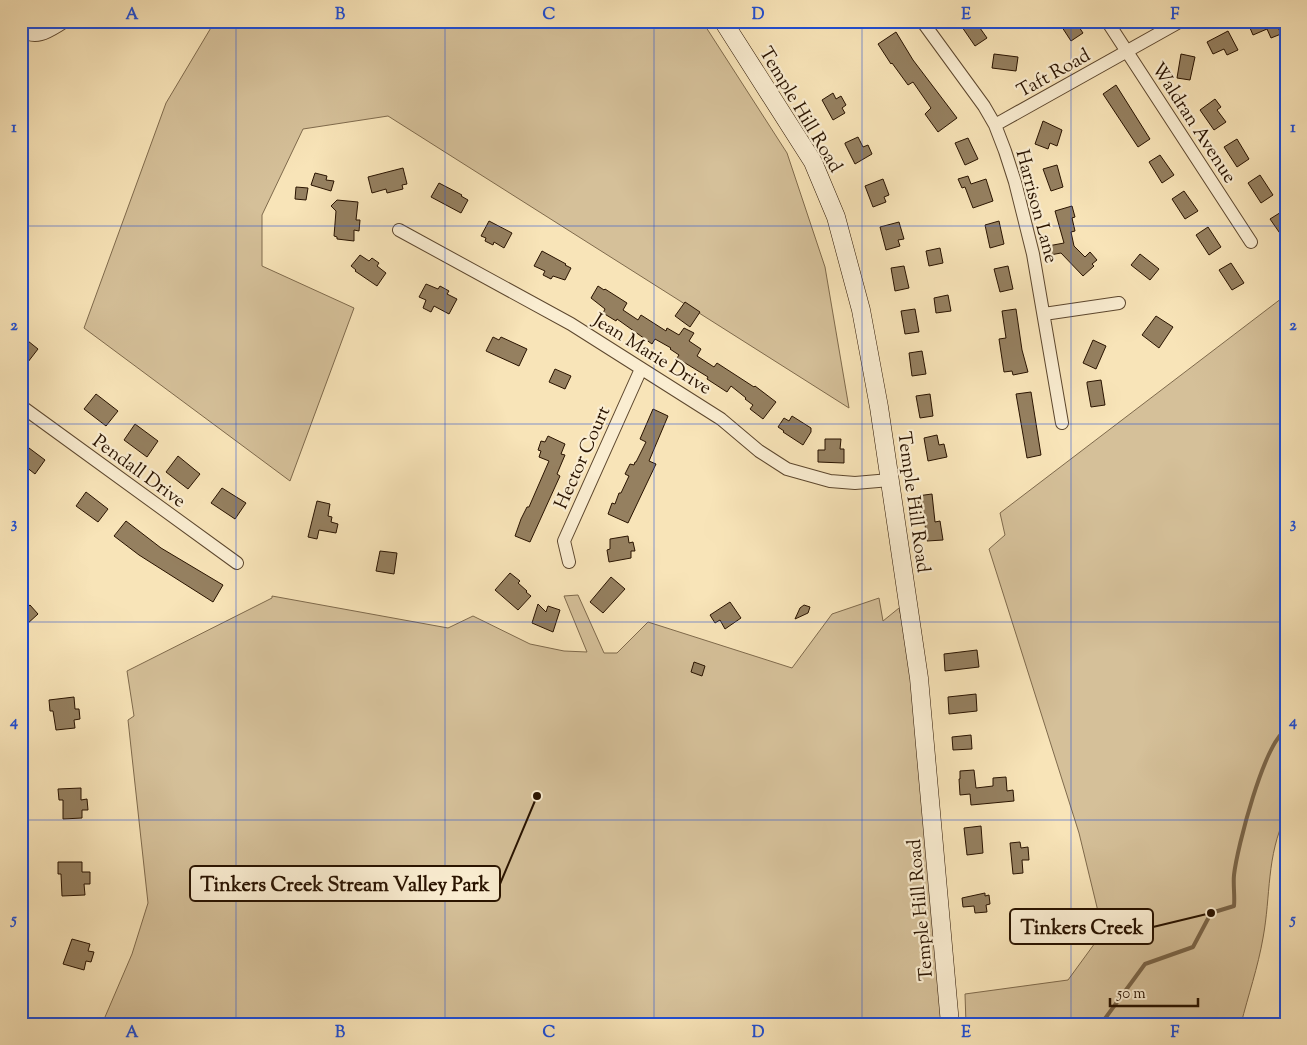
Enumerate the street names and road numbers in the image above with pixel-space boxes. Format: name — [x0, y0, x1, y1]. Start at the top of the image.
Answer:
street label: Temple Hill Road — [752, 42, 848, 178]
street label: Taft Road — [1013, 43, 1096, 105]
street label: Waldran Avenue — [1144, 58, 1242, 189]
street label: Harrison Lane — [1007, 147, 1064, 267]
street label: Jean Marie Drive — [586, 307, 716, 403]
street label: Hector Court — [549, 402, 618, 514]
street label: Pendall Drive — [86, 429, 191, 515]
street label: Temple Hill Road — [889, 430, 936, 575]
street label: Temple Hill Road — [902, 837, 941, 982]

